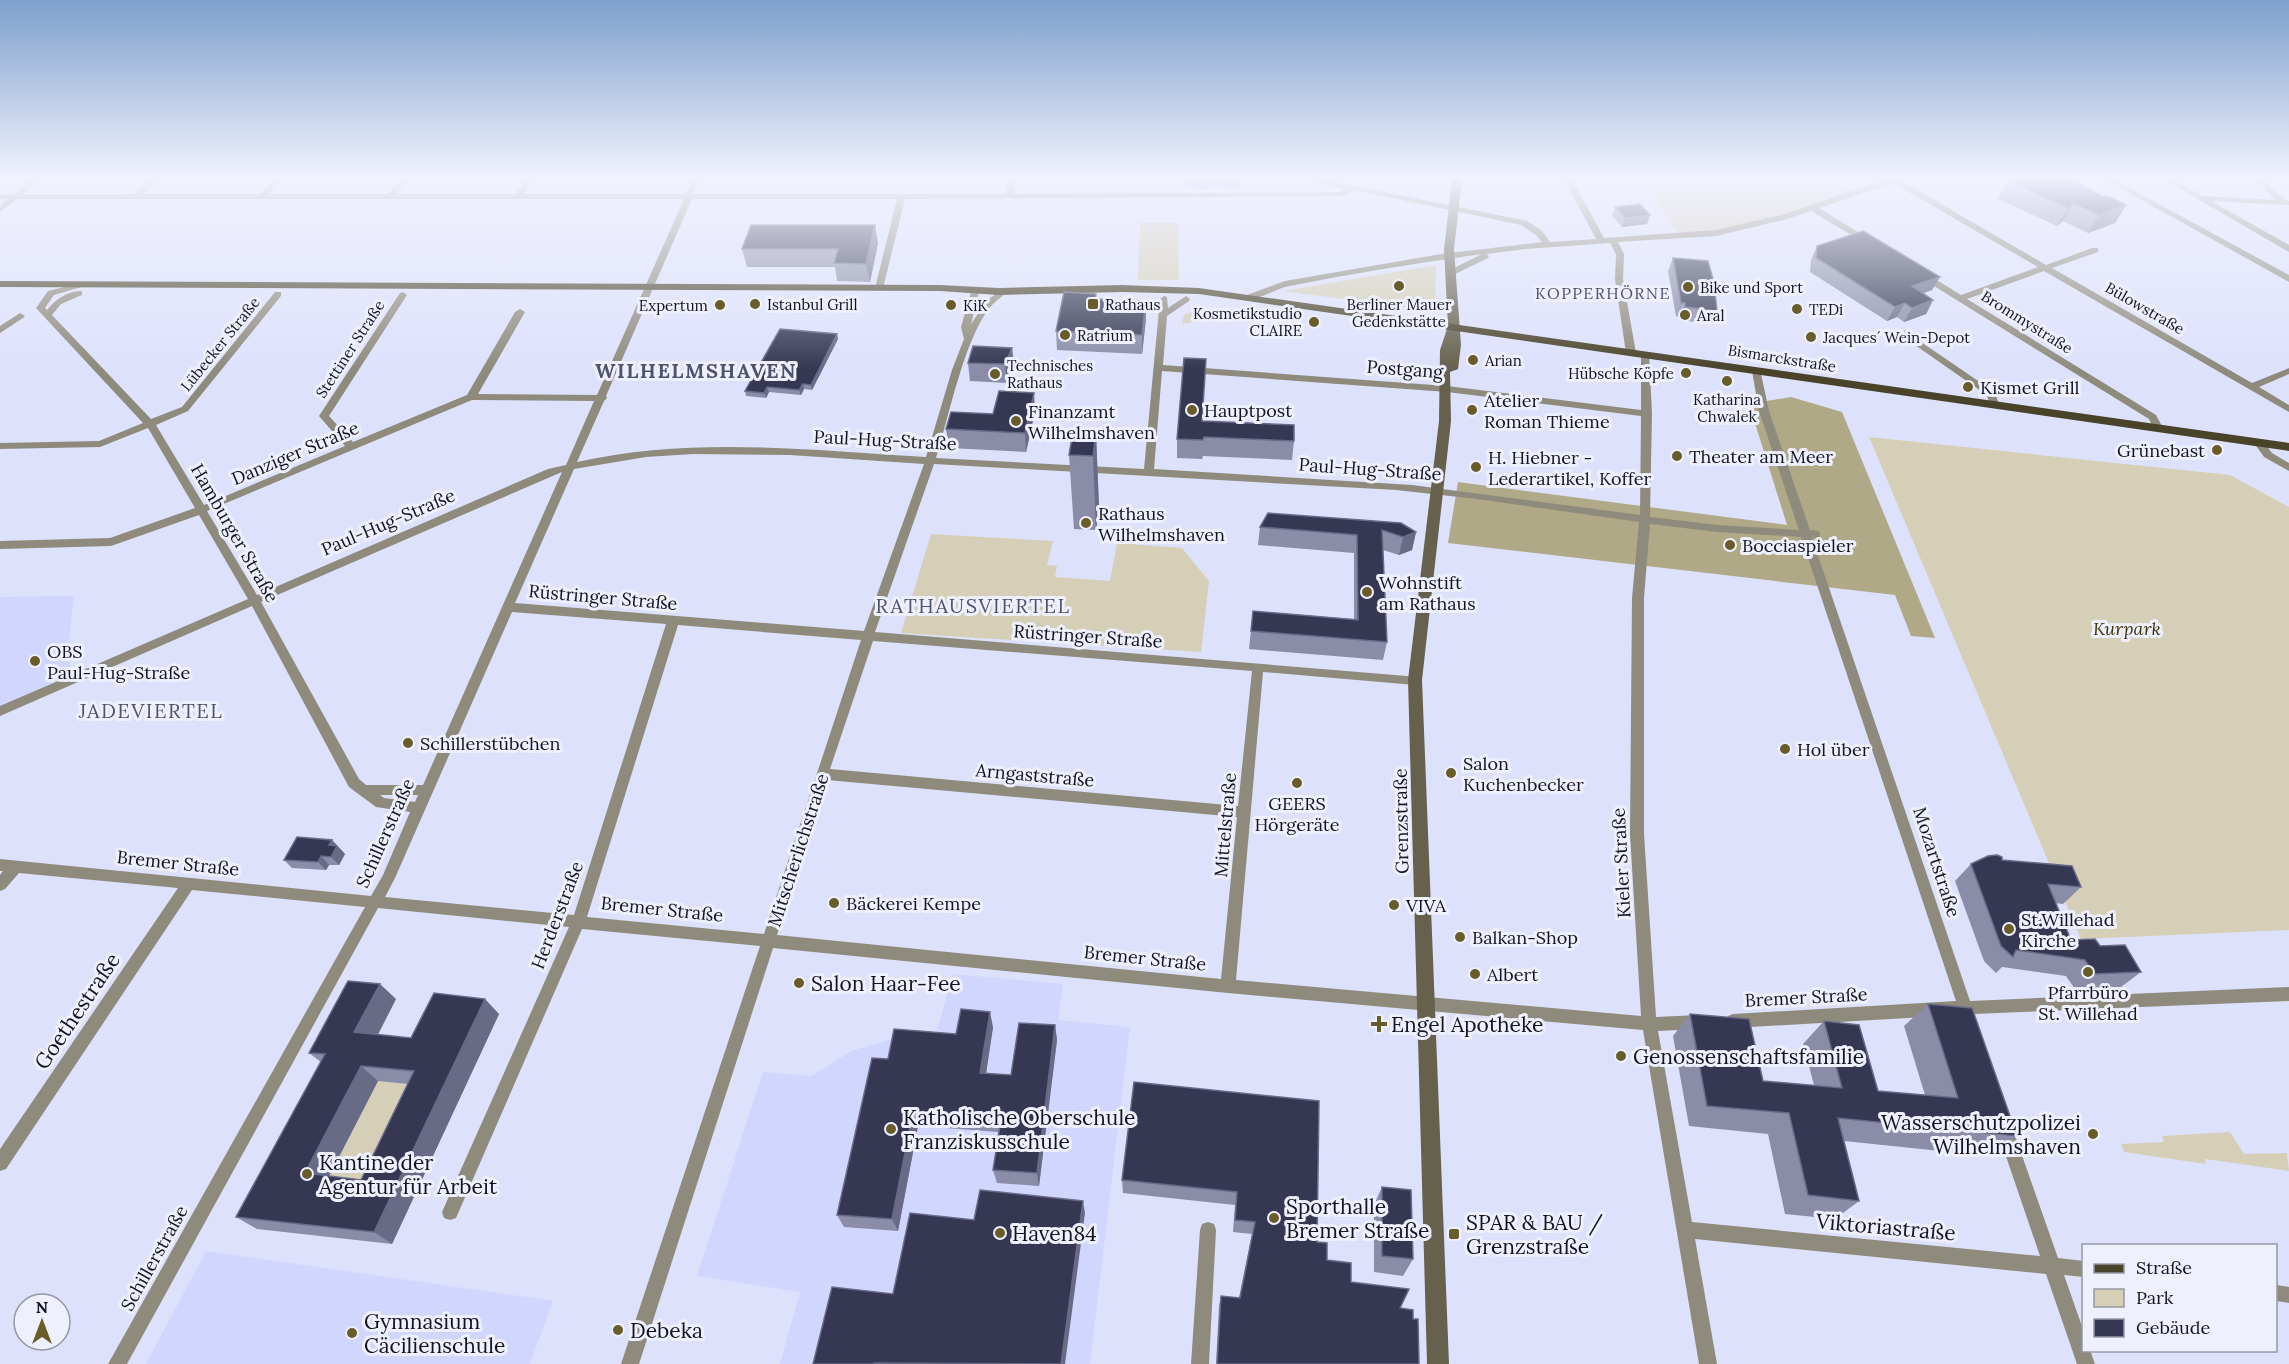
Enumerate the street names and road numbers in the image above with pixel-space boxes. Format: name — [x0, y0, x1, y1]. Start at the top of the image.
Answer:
street label: Bülowstraße — [2102, 278, 2188, 338]
street label: Brommystraße — [1978, 286, 2076, 358]
street label: Lübecker Straße — [176, 293, 264, 395]
street label: Stettiner Straße — [311, 297, 389, 401]
street label: Bismarckstraße — [1727, 340, 1837, 376]
street label: Postgang — [1366, 355, 1445, 383]
street label: Danziger Straße — [228, 416, 362, 490]
street label: Paul-Hug-Straße — [813, 425, 957, 455]
street label: Paul-Hug-Straße — [1298, 453, 1442, 485]
street label: Hamburger Straße — [186, 460, 284, 607]
street label: Paul-Hug-Straße — [318, 483, 459, 561]
street label: Rüstringer Straße — [528, 579, 679, 615]
street label: Rüstringer Straße — [1013, 619, 1164, 653]
street label: Arngaststraße — [974, 758, 1095, 792]
street label: Grenzstraße — [1389, 768, 1413, 874]
street label: Mitscherlichstraße — [762, 770, 834, 929]
street label: Mittelstraße — [1209, 772, 1241, 878]
street label: Schillerstraße — [351, 775, 419, 891]
street label: Mozartstraße — [1908, 804, 1966, 920]
street label: Kieler Straße — [1607, 807, 1635, 919]
street label: Bremer Straße — [116, 845, 241, 881]
street label: Herderstraße — [526, 858, 588, 972]
street label: Bremer Straße — [600, 891, 725, 927]
street label: Bremer Straße — [1083, 940, 1208, 976]
street label: Goethestraße — [28, 948, 126, 1074]
street label: Bremer Straße — [1744, 982, 1868, 1012]
street label: Schillerstraße — [116, 1201, 193, 1315]
street label: Viktoriastraße — [1814, 1207, 1957, 1247]

